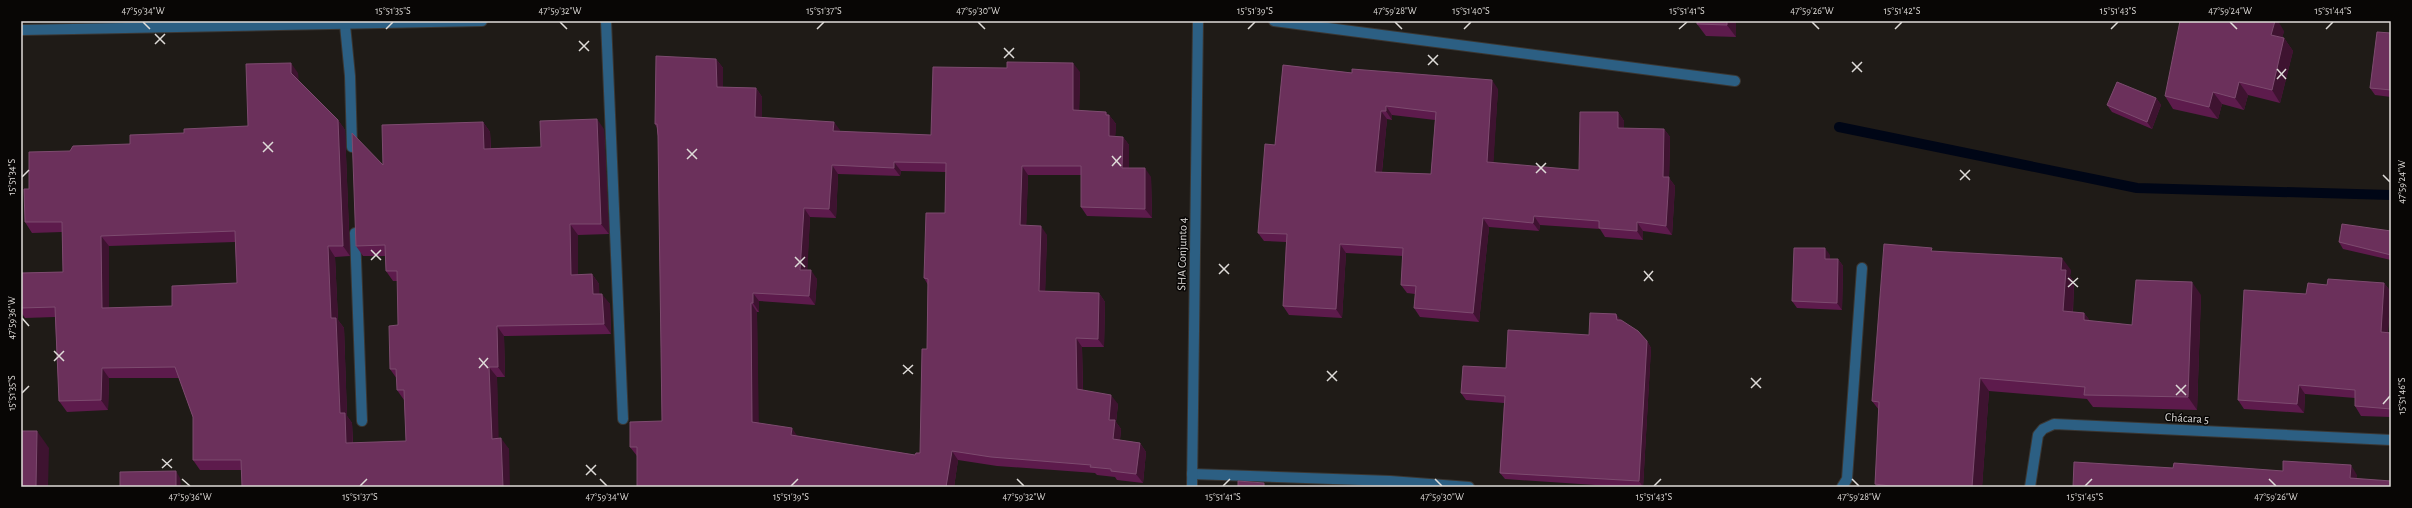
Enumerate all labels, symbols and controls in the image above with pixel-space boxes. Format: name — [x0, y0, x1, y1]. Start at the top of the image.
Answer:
text: 47°59'34"W — [121, 6, 165, 16]
text: 15°51'35"S — [375, 6, 411, 16]
text: 47°59'32"W — [539, 6, 582, 16]
text: 15°51'37"S — [806, 6, 842, 16]
text: 47°59'30"W — [956, 6, 1000, 16]
text: 15°51'39"S — [1237, 6, 1273, 16]
text: 47°59'28"W — [1373, 6, 1417, 16]
text: 15°51'40"S — [1452, 6, 1490, 16]
text: 15°51'41"S — [1669, 6, 1705, 16]
text: 47°59'26"W — [1790, 6, 1834, 16]
text: 15°51'42"S — [1884, 6, 1921, 16]
text: 15°51'43"S — [2100, 6, 2136, 16]
text: 47°59'24"W — [2208, 6, 2252, 16]
text: 15°51'44"S — [2315, 6, 2352, 16]
text: 15°51'34"S — [7, 159, 17, 195]
text: 47°59'24"W — [2397, 160, 2407, 204]
street label: SHA Conjunto 4 — [1175, 217, 1190, 291]
text: 47°59'36"W — [7, 296, 17, 340]
text: 15°51'35"S — [7, 375, 17, 411]
text: 15°51'46"S — [2397, 377, 2407, 414]
street label: Chácara 5 — [2165, 411, 2209, 425]
text: 47°59'36"W — [168, 492, 212, 502]
text: 15°51'37"S — [342, 492, 378, 502]
text: 47°59'34"W — [585, 492, 629, 502]
text: 15°51'39"S — [773, 492, 809, 502]
text: 47°59'32"W — [1003, 492, 1046, 502]
text: 15°51'41"S — [1205, 492, 1241, 502]
text: 47°59'30"W — [1420, 492, 1464, 502]
text: 15°51'43"S — [1636, 492, 1672, 502]
text: 47°59'28"W — [1837, 492, 1881, 502]
text: 15°51'45"S — [2067, 492, 2103, 502]
text: 47°59'26"W — [2254, 492, 2298, 502]

